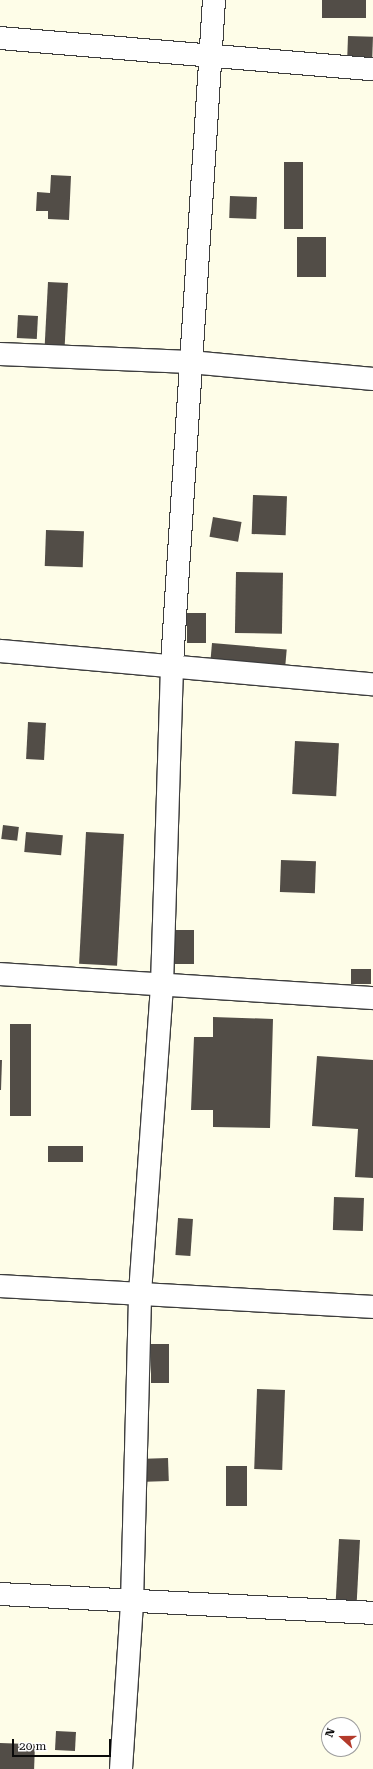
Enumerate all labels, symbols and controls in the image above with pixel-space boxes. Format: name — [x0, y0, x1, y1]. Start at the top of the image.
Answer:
north arrow — [321, 1717, 361, 1757]
text: N — [323, 1727, 338, 1739]
scale bar — [14, 1731, 113, 1757]
text: 20 m — [19, 1739, 46, 1753]

